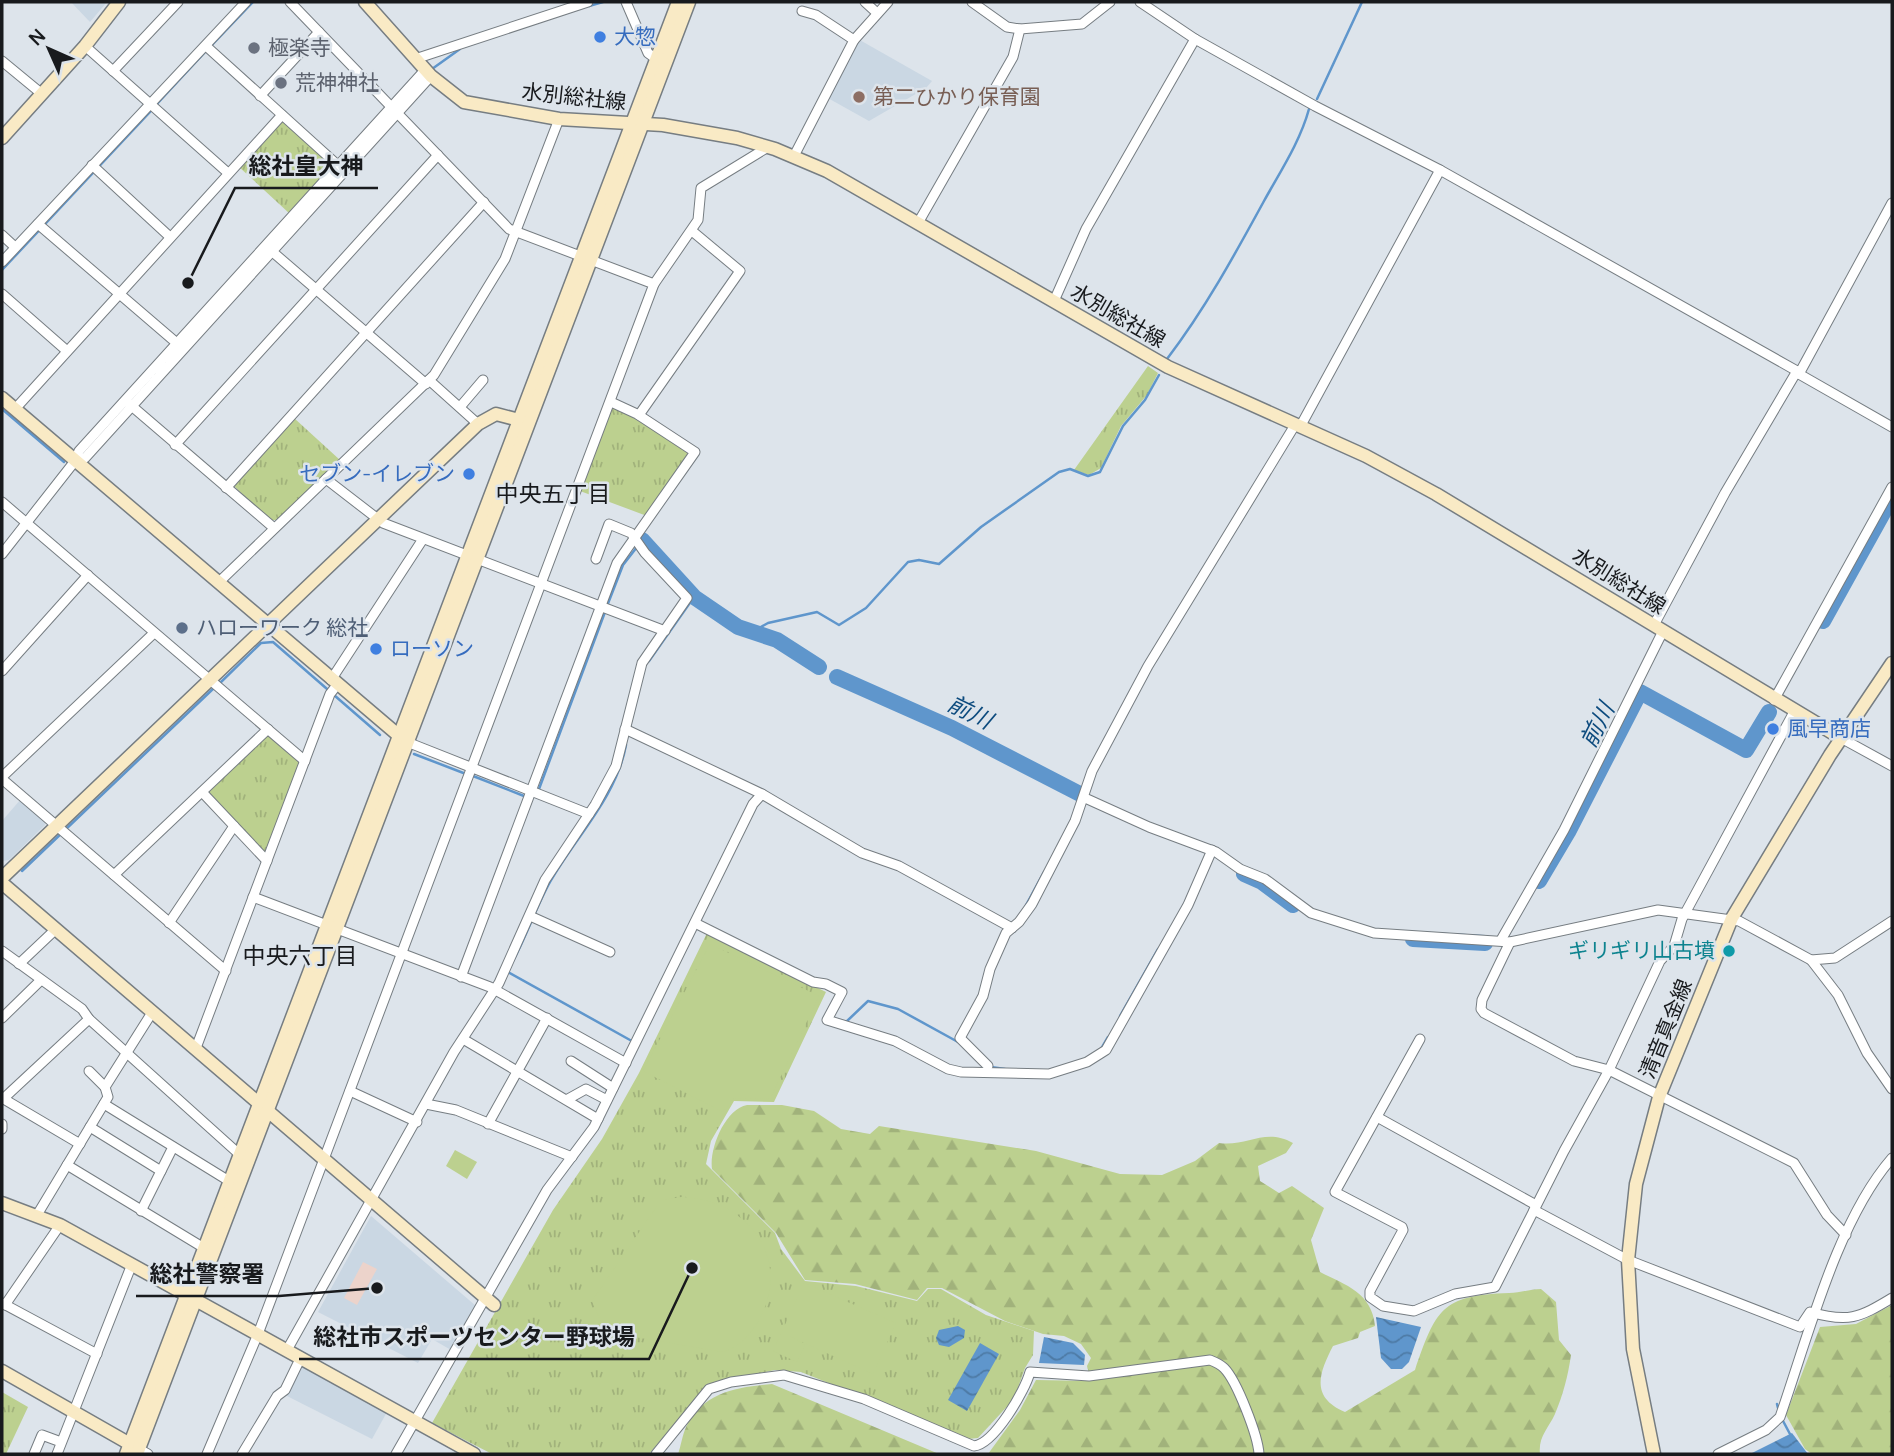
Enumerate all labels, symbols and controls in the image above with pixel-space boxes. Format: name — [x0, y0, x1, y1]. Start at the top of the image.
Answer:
north arrow — [14, 14, 84, 84]
place label: 大惣 — [614, 22, 656, 50]
text: N — [23, 23, 51, 51]
marker: 大惣 — [592, 29, 608, 45]
place label: 極楽寺 — [268, 33, 331, 61]
marker: 極楽寺 — [246, 40, 262, 56]
place label: 荒神神社 — [295, 68, 379, 96]
marker: 荒神神社 — [273, 75, 289, 91]
street label: 水別総社線 — [520, 77, 628, 115]
place label: 第二ひかり保育園 — [873, 82, 1041, 110]
marker: 第二ひかり保育園 — [851, 89, 867, 105]
callout: 総社皇大神 — [235, 144, 378, 188]
text: 総社皇大神 — [249, 149, 364, 181]
street label: 水別総社線 — [1066, 277, 1171, 354]
place label: セブン-イレブン — [299, 459, 455, 487]
marker: セブン-イレブン — [461, 466, 477, 482]
district label: 中央五丁目 — [496, 477, 611, 509]
street label: 水別総社線 — [1568, 540, 1671, 620]
place label: ハローワーク 総社 — [196, 613, 368, 641]
marker: ハローワーク 総社 — [174, 620, 190, 636]
place label: ローソン — [390, 634, 474, 662]
marker: ローソン — [368, 641, 384, 657]
water label: 前川 — [943, 687, 1001, 737]
water label: 前川 — [1571, 694, 1622, 752]
place label: 風早商店 — [1787, 714, 1871, 742]
marker: 風早商店 — [1765, 721, 1781, 737]
place label: ギリギリ山古墳 — [1568, 936, 1715, 964]
district label: 中央六丁目 — [243, 939, 358, 971]
marker: ギリギリ山古墳 — [1721, 943, 1737, 959]
street label: 清音真金線 — [1632, 975, 1698, 1083]
callout: 総社警察署 — [136, 1252, 279, 1296]
text: 総社警察署 — [150, 1257, 265, 1289]
callout: 総社市スポーツセンター野球場 — [299, 1315, 649, 1359]
text: 総社市スポーツセンター野球場 — [313, 1320, 635, 1352]

